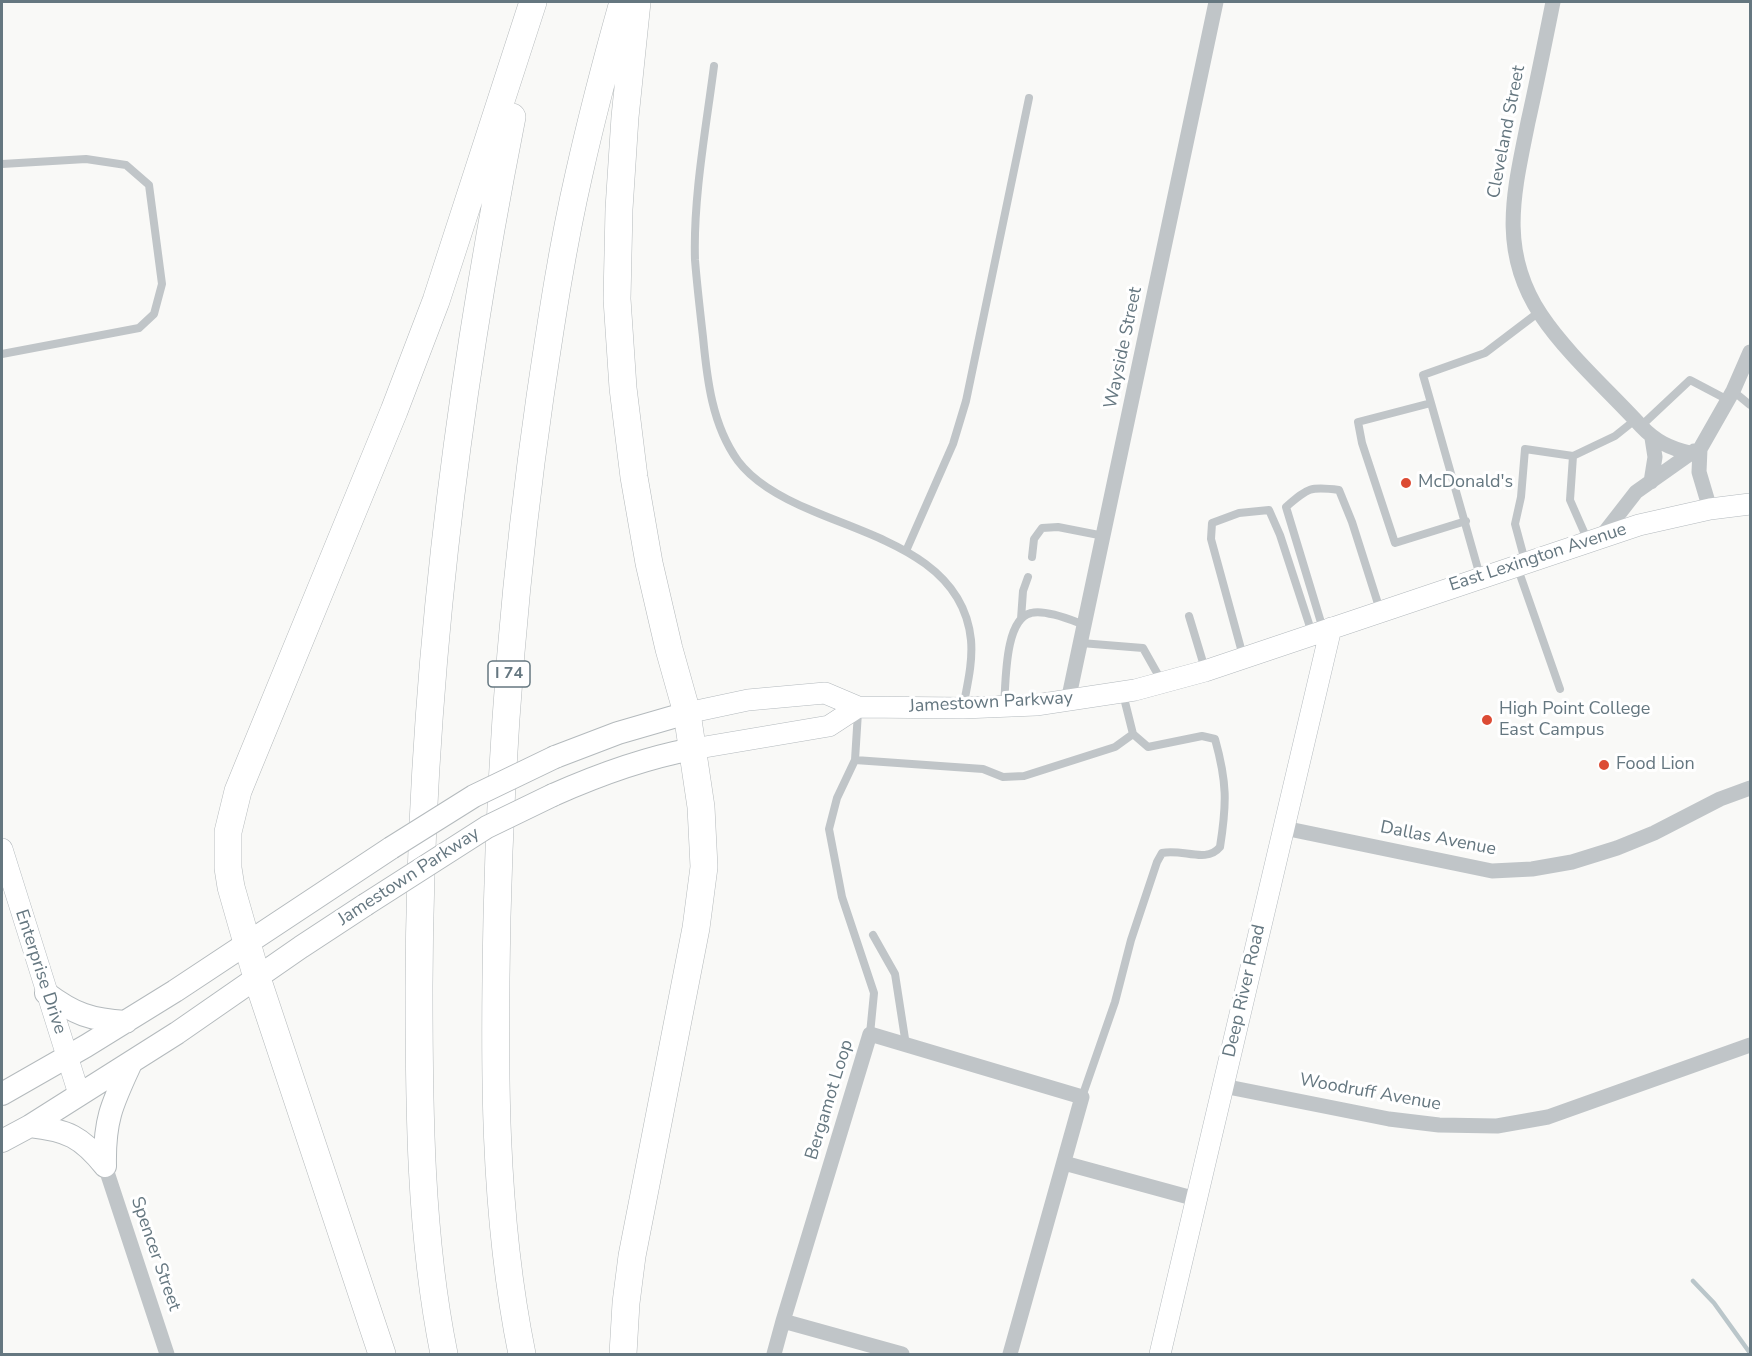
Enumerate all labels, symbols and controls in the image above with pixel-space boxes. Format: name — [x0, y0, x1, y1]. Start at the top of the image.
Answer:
street label: Cleveland Street — [1484, 64, 1530, 200]
street label: Wayside Street — [1101, 285, 1147, 411]
place label: McDonald's — [1418, 472, 1513, 494]
marker: McDonald's — [1399, 476, 1413, 490]
street label: East Lexington Avenue — [1447, 519, 1629, 597]
road number: I 74 — [488, 661, 530, 687]
street label: Jamestown Parkway — [908, 688, 1074, 718]
place label: High Point College East Campus — [1499, 699, 1650, 742]
marker: High Point College East Campus — [1480, 713, 1494, 727]
place label: Food Lion — [1616, 754, 1695, 776]
marker: Food Lion — [1597, 758, 1611, 772]
street label: Dallas Avenue — [1378, 817, 1498, 861]
street label: Jamestown Parkway — [334, 823, 484, 931]
street label: Enterprise Drive — [10, 907, 70, 1037]
street label: Deep River Road — [1219, 923, 1271, 1059]
street label: Bergamot Loop — [801, 1037, 859, 1163]
street label: Woodruff Avenue — [1298, 1070, 1442, 1116]
street label: Spencer Street — [125, 1194, 185, 1314]

